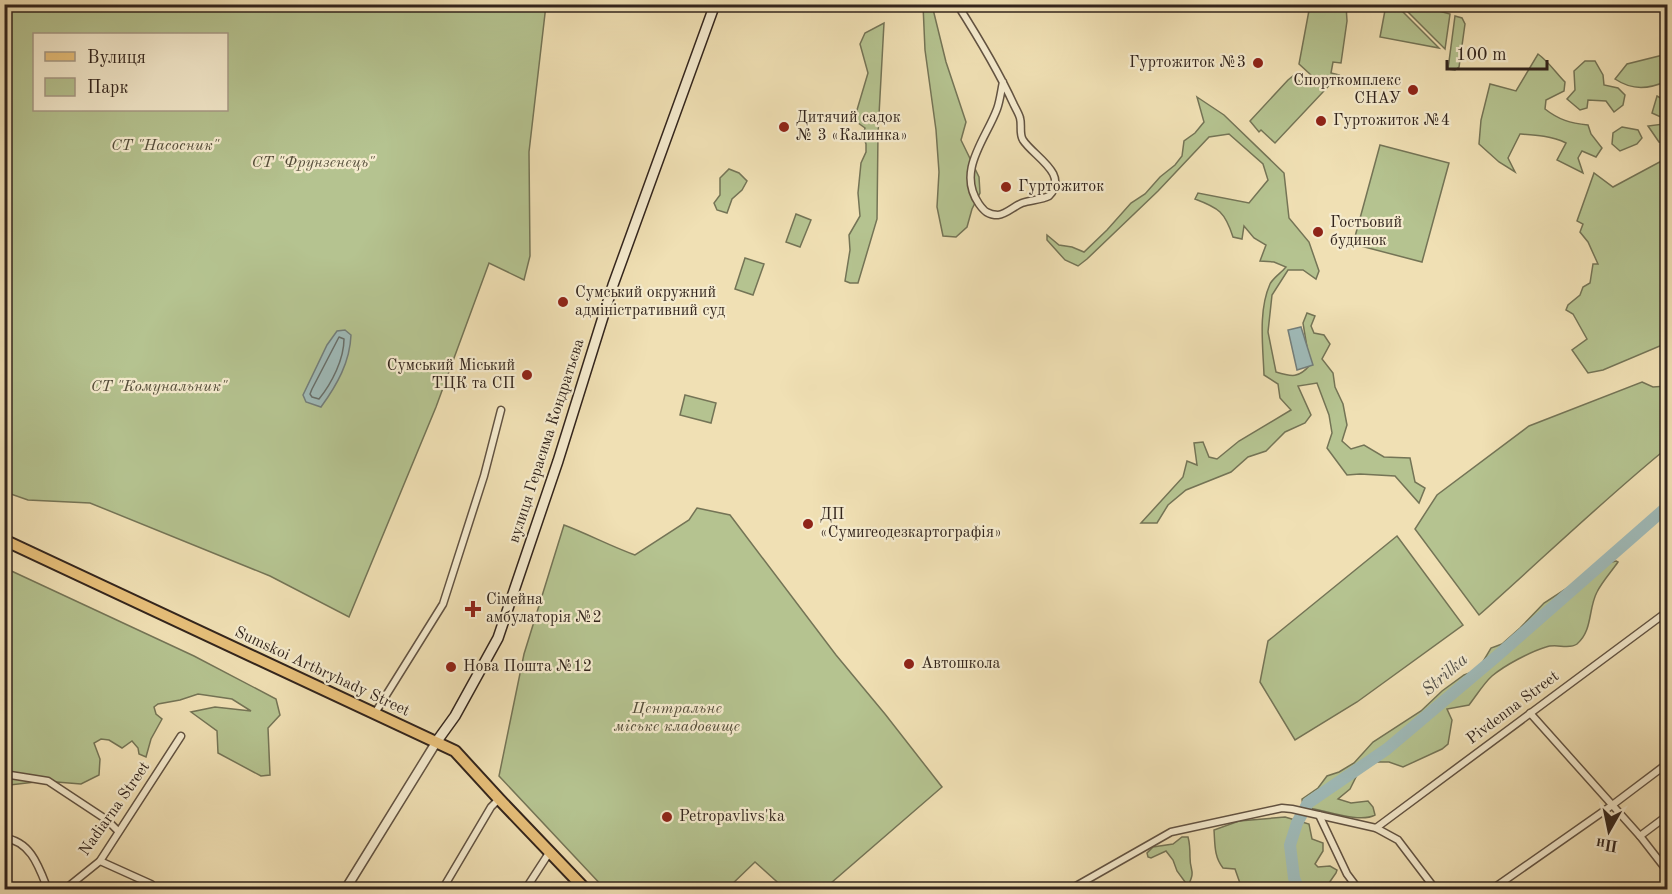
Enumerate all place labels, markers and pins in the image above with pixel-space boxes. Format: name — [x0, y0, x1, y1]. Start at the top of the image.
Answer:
place label: Гуртожиток №3 — [1129, 55, 1246, 71]
marker: Гуртожиток №3 — [1251, 56, 1265, 70]
place label: Спорткомплекс СНАУ — [1293, 73, 1401, 107]
marker: Спорткомплекс СНАУ — [1406, 83, 1420, 97]
place label: Дитячий садок № 3 «Калинка» — [796, 110, 908, 144]
place label: Гуртожиток №4 — [1333, 113, 1450, 129]
marker: Гуртожиток №4 — [1314, 114, 1328, 128]
marker: Дитячий садок № 3 «Калинка» — [777, 120, 791, 134]
place label: Гуртожиток — [1018, 179, 1104, 195]
marker: Гуртожиток — [999, 180, 1013, 194]
place label: Гостьовий будинок — [1330, 215, 1402, 249]
marker: Гостьовий будинок — [1311, 225, 1325, 239]
place label: Сумський окружний адміністративний суд — [575, 285, 725, 319]
marker: Сумський окружний адміністративний суд — [556, 295, 570, 309]
place label: Сумський Міський ТЦК та СП — [387, 358, 515, 392]
marker: Сумський Міський ТЦК та СП — [520, 368, 534, 382]
place label: ДП «Сумигеодезкартографія» — [820, 507, 1002, 541]
marker: ДП «Сумигеодезкартографія» — [801, 517, 815, 531]
place label: Сімейна амбулаторія №2 — [486, 592, 602, 626]
marker: Сімейна амбулаторія №2 — [464, 600, 482, 618]
place label: Автошкола — [921, 656, 1001, 672]
marker: Автошкола — [902, 657, 916, 671]
place label: Нова Пошта №12 — [463, 659, 592, 675]
marker: Нова Пошта №12 — [444, 660, 458, 674]
place label: Petropavlivs'ka — [679, 809, 785, 825]
marker: Petropavlivs'ka — [660, 810, 674, 824]

